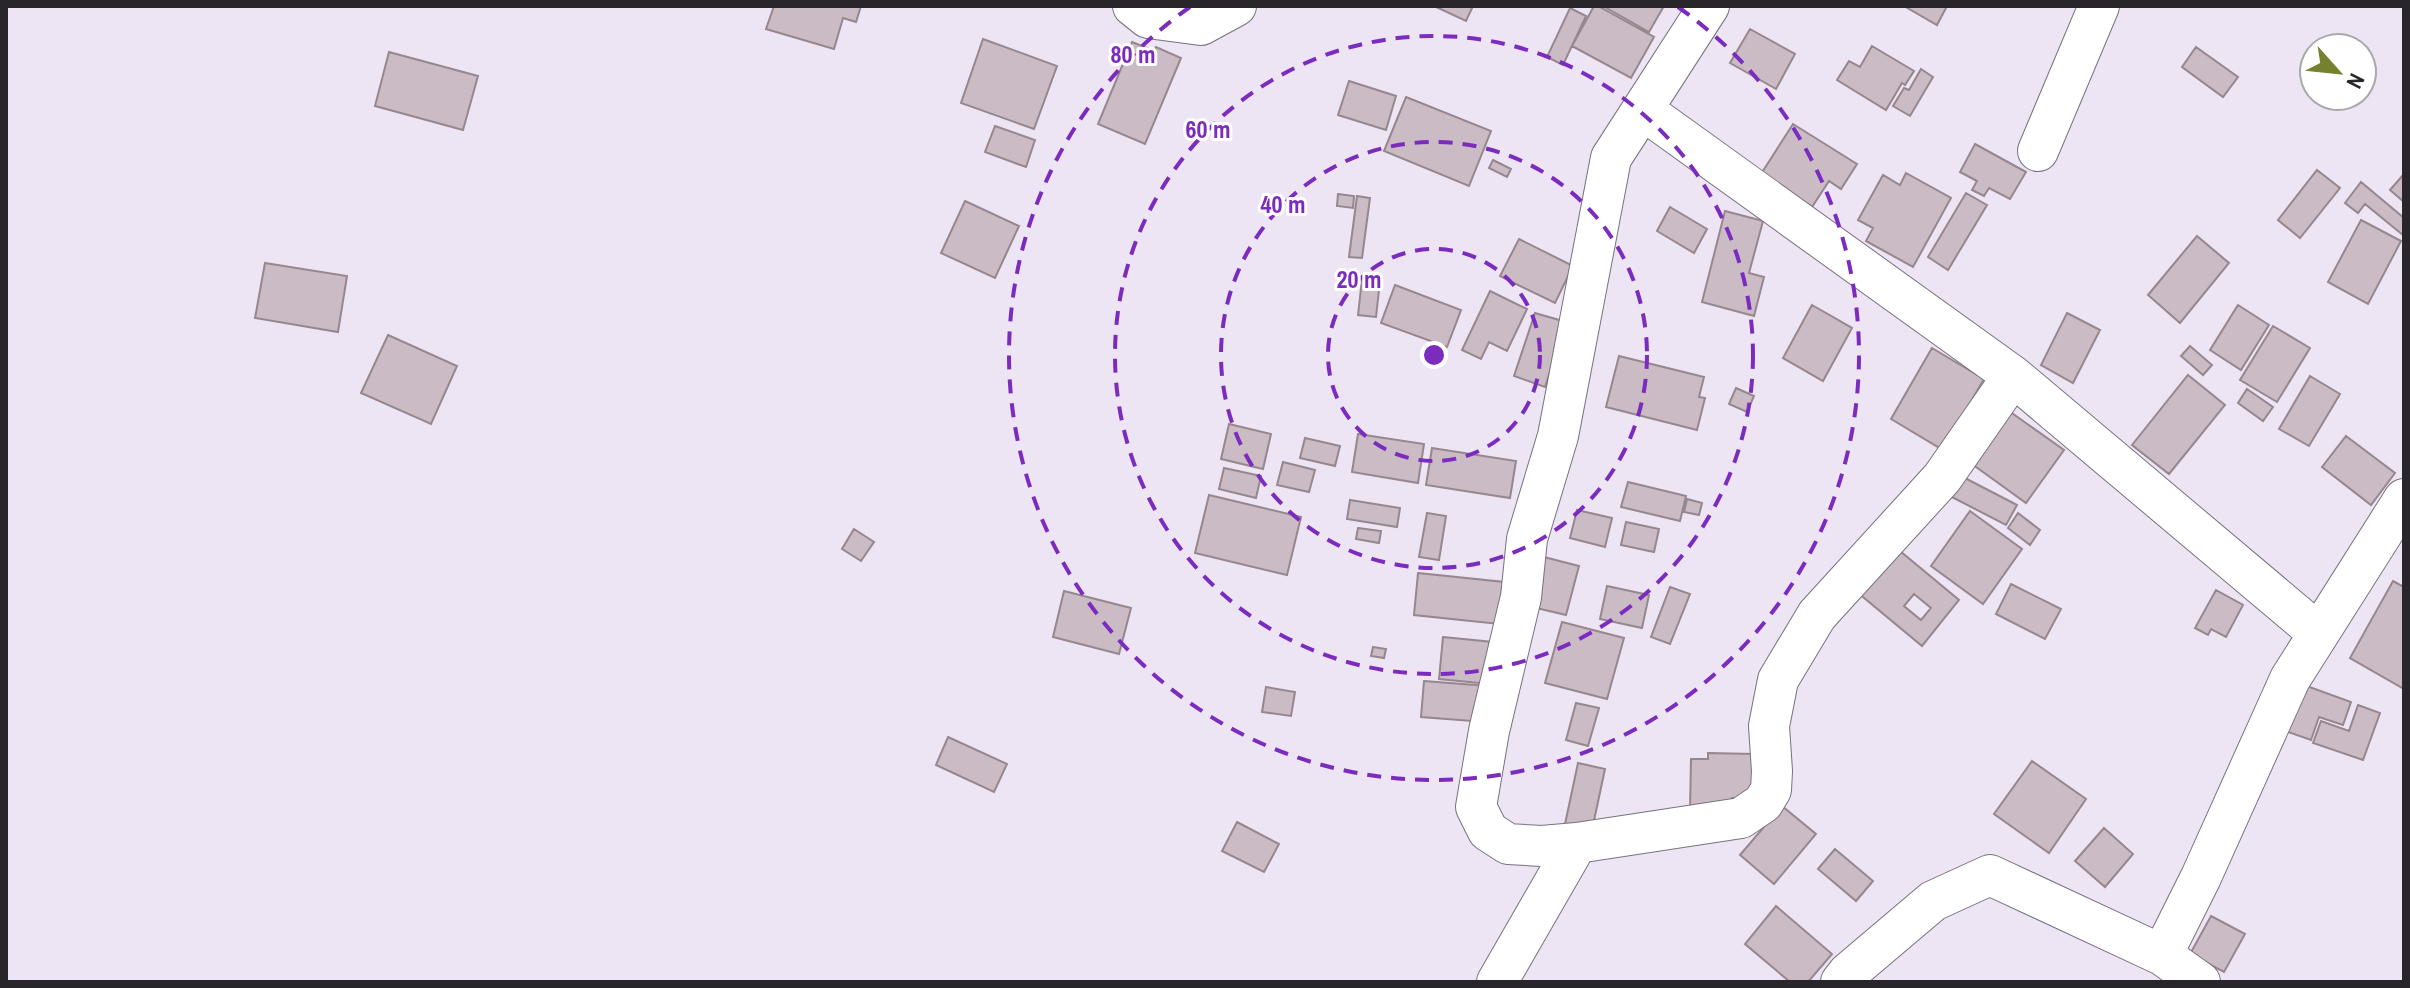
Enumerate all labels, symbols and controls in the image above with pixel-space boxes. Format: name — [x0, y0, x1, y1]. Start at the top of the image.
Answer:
north arrow — [2298, 32, 2378, 112]
text: 80 m — [1111, 38, 1155, 70]
text: N — [2339, 68, 2372, 94]
text: 60 m — [1186, 113, 1230, 145]
text: 40 m — [1261, 188, 1305, 220]
text: 20 m — [1337, 263, 1381, 295]
centre of rings — [1420, 341, 1448, 369]

